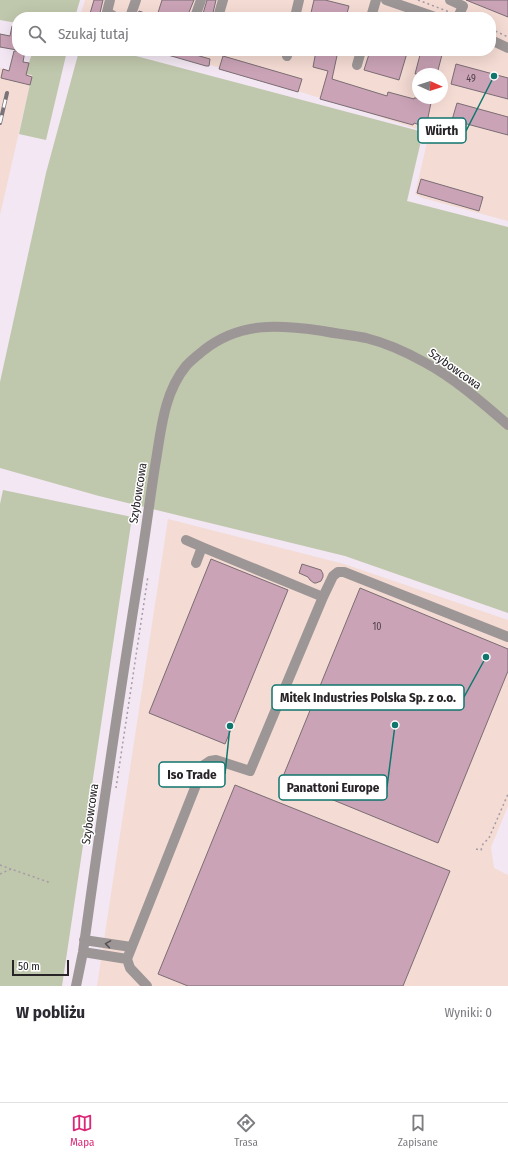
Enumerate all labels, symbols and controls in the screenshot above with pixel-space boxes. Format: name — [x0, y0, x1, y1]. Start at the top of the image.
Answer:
search box — [12, 12, 496, 56]
icon: search — [26, 23, 48, 45]
text: Szukaj tutaj — [58, 25, 129, 43]
north arrow — [412, 68, 448, 104]
house number: 49 — [466, 73, 476, 85]
callout: Würth — [418, 118, 466, 143]
text: Würth — [426, 123, 459, 138]
street label: Szybowcowa — [426, 346, 484, 392]
street label: Szybowcowa — [126, 462, 150, 524]
house number: 10 — [372, 621, 382, 633]
callout: Mitek Industries Polska Sp. z o.o. — [272, 685, 464, 710]
text: Mitek Industries Polska Sp. z o.o. — [280, 690, 456, 705]
callout: Iso Trade — [159, 762, 225, 787]
text: Iso Trade — [167, 767, 217, 782]
callout: Panattoni Europe — [279, 775, 387, 800]
text: Panattoni Europe — [287, 780, 380, 795]
street label: Szybowcowa — [79, 783, 101, 845]
one-way arrow — [104, 940, 111, 949]
scale bar — [12, 958, 69, 977]
text: 50 m — [18, 960, 40, 973]
text: W pobliżu — [16, 1002, 85, 1023]
text: Wyniki: 0 — [444, 1005, 492, 1020]
tab: Mapa — [70, 1112, 94, 1149]
tab: Trasa — [234, 1112, 258, 1149]
tab: Zapisane — [398, 1112, 438, 1149]

